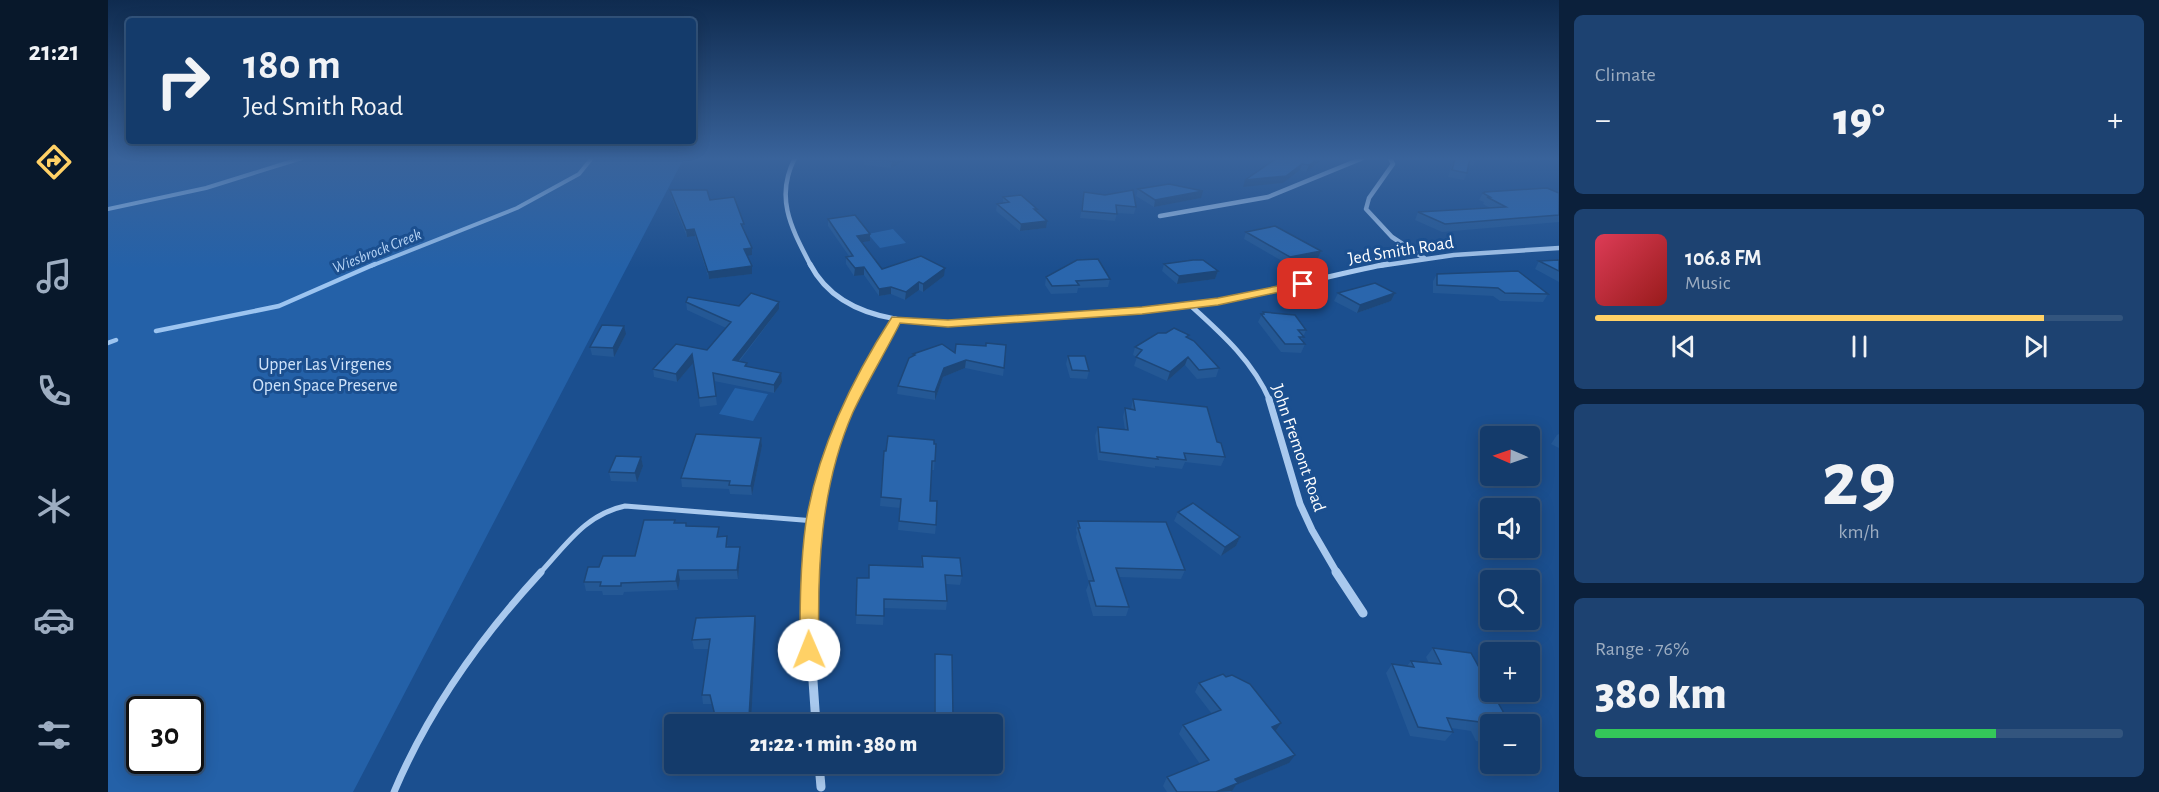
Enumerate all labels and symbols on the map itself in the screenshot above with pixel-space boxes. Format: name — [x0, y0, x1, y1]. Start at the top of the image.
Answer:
water label: Wiesbrock Creek — [330, 226, 424, 276]
street label: Jed Smith Road — [1347, 234, 1455, 268]
pin — [1277, 258, 1328, 309]
park label: Upper Las Virgenes Open Space Preserve — [252, 356, 398, 395]
street label: John Fremont Road — [1268, 382, 1328, 514]
north arrow — [1480, 426, 1540, 486]
position arrow — [777, 618, 841, 682]
speed limit sign: 30 — [126, 696, 204, 774]

